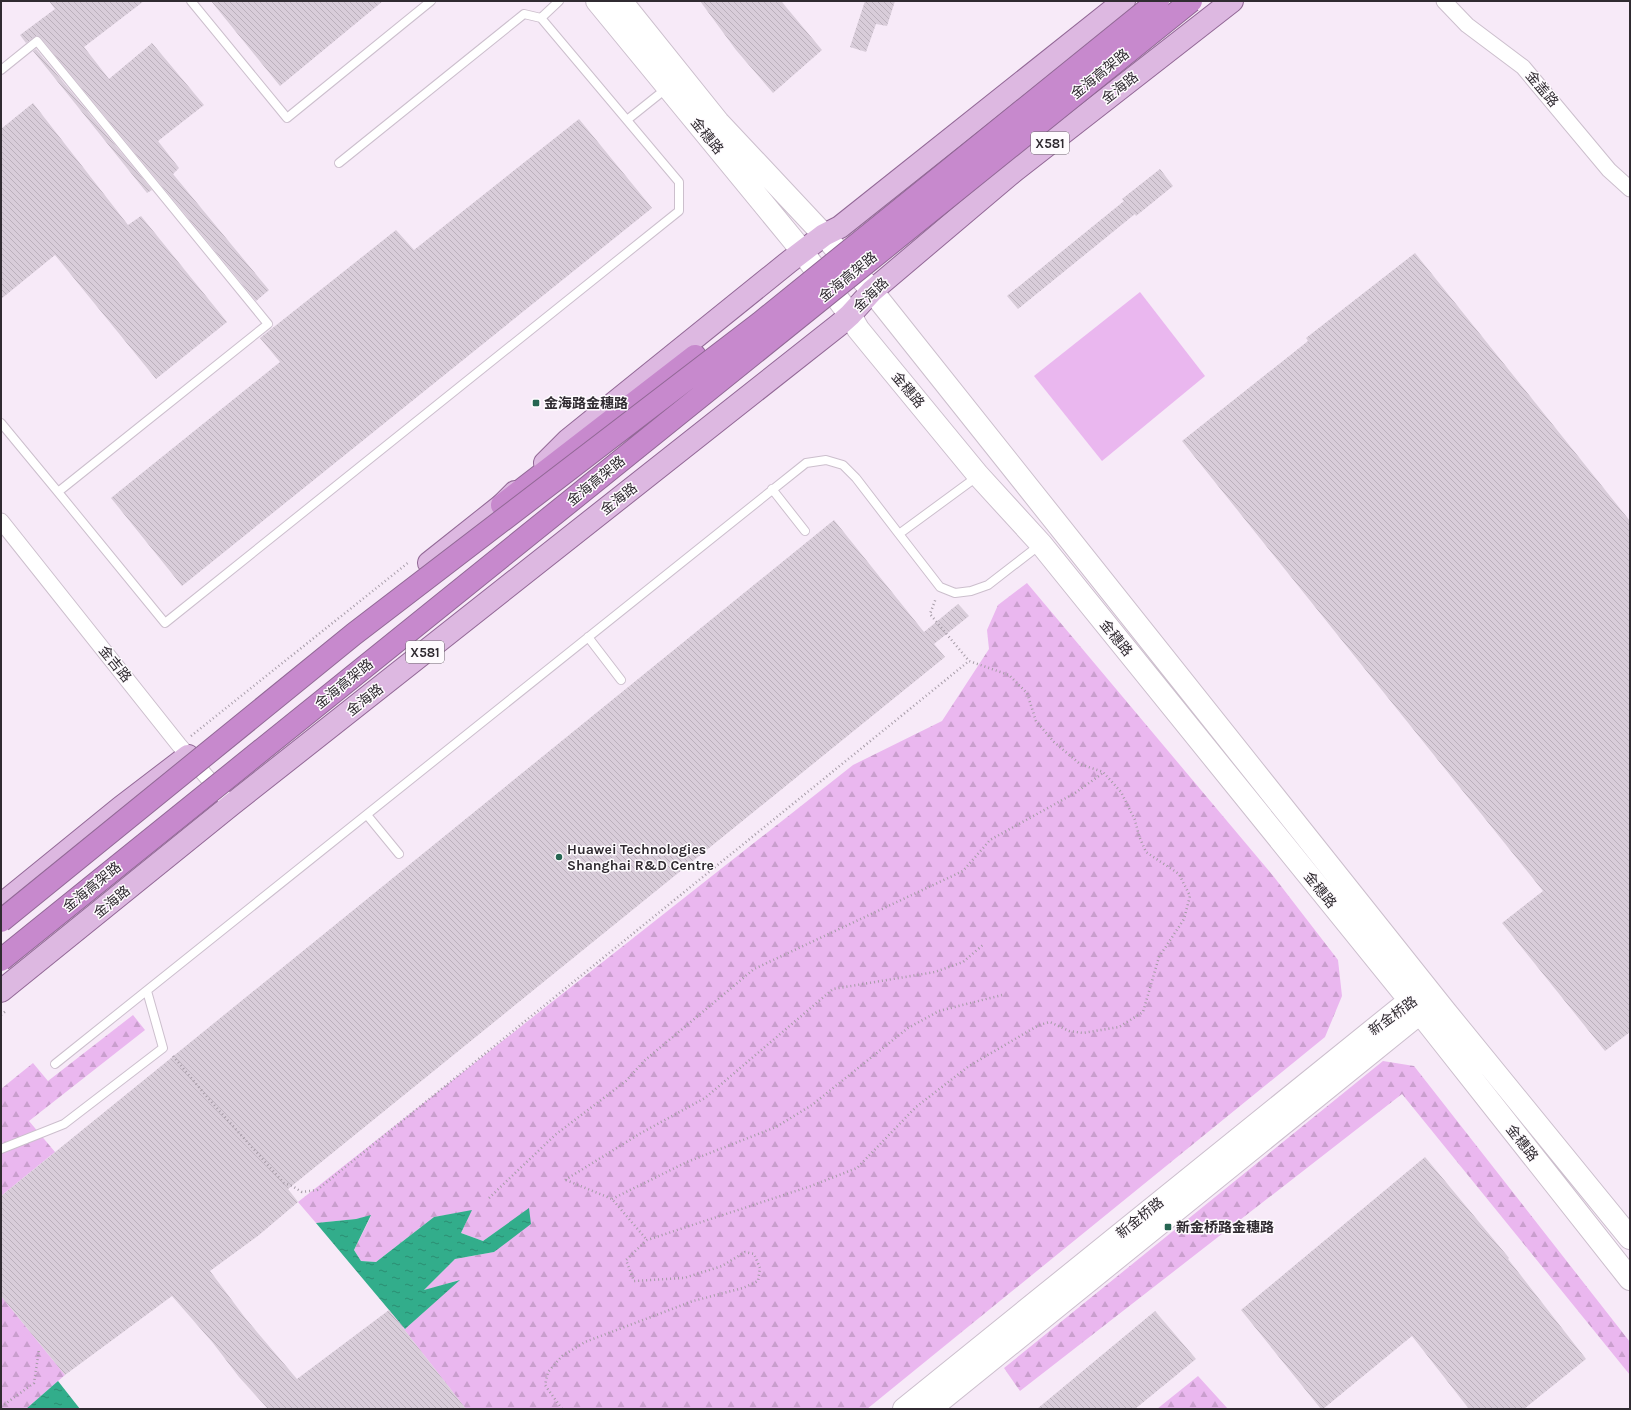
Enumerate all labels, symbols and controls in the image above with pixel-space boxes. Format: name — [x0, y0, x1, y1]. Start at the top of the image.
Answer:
street label: 金海高架路 — [1067, 45, 1133, 103]
street label: 金盖路 — [1522, 67, 1562, 111]
street label: 金海路 — [1098, 68, 1142, 108]
street label: 金穗路 — [687, 114, 727, 158]
road number: X581 — [1031, 132, 1069, 154]
street label: 金海高架路 — [815, 248, 881, 306]
street label: 金海路 — [850, 274, 892, 316]
street label: 金穗路 — [888, 368, 928, 412]
place label: 金海路金穗路 — [544, 395, 628, 412]
marker: 金海路金穗路 — [531, 398, 541, 408]
street label: 金海高架路 — [563, 452, 629, 510]
street label: 金海路 — [597, 479, 641, 519]
street label: 金穗路 — [1096, 616, 1136, 660]
road number: X581 — [406, 641, 444, 663]
street label: 金吉路 — [95, 642, 135, 686]
street label: 金海高架路 — [311, 655, 377, 713]
street label: 金海路 — [343, 680, 387, 720]
place label: Huawei Technologies Shanghai R&D Centre — [567, 841, 714, 874]
marker: Huawei Technologies Shanghai R&D Centre — [554, 852, 564, 862]
street label: 金海高架路 — [59, 858, 125, 916]
street label: 金穗路 — [1300, 868, 1340, 912]
street label: 金海路 — [90, 882, 134, 922]
street label: 新金桥路 — [1365, 993, 1421, 1039]
street label: 金穗路 — [1502, 1121, 1542, 1165]
street label: 新金桥路 — [1113, 1194, 1167, 1242]
place label: 新金桥路金穗路 — [1176, 1219, 1274, 1236]
marker: 新金桥路金穗路 — [1163, 1222, 1173, 1232]

